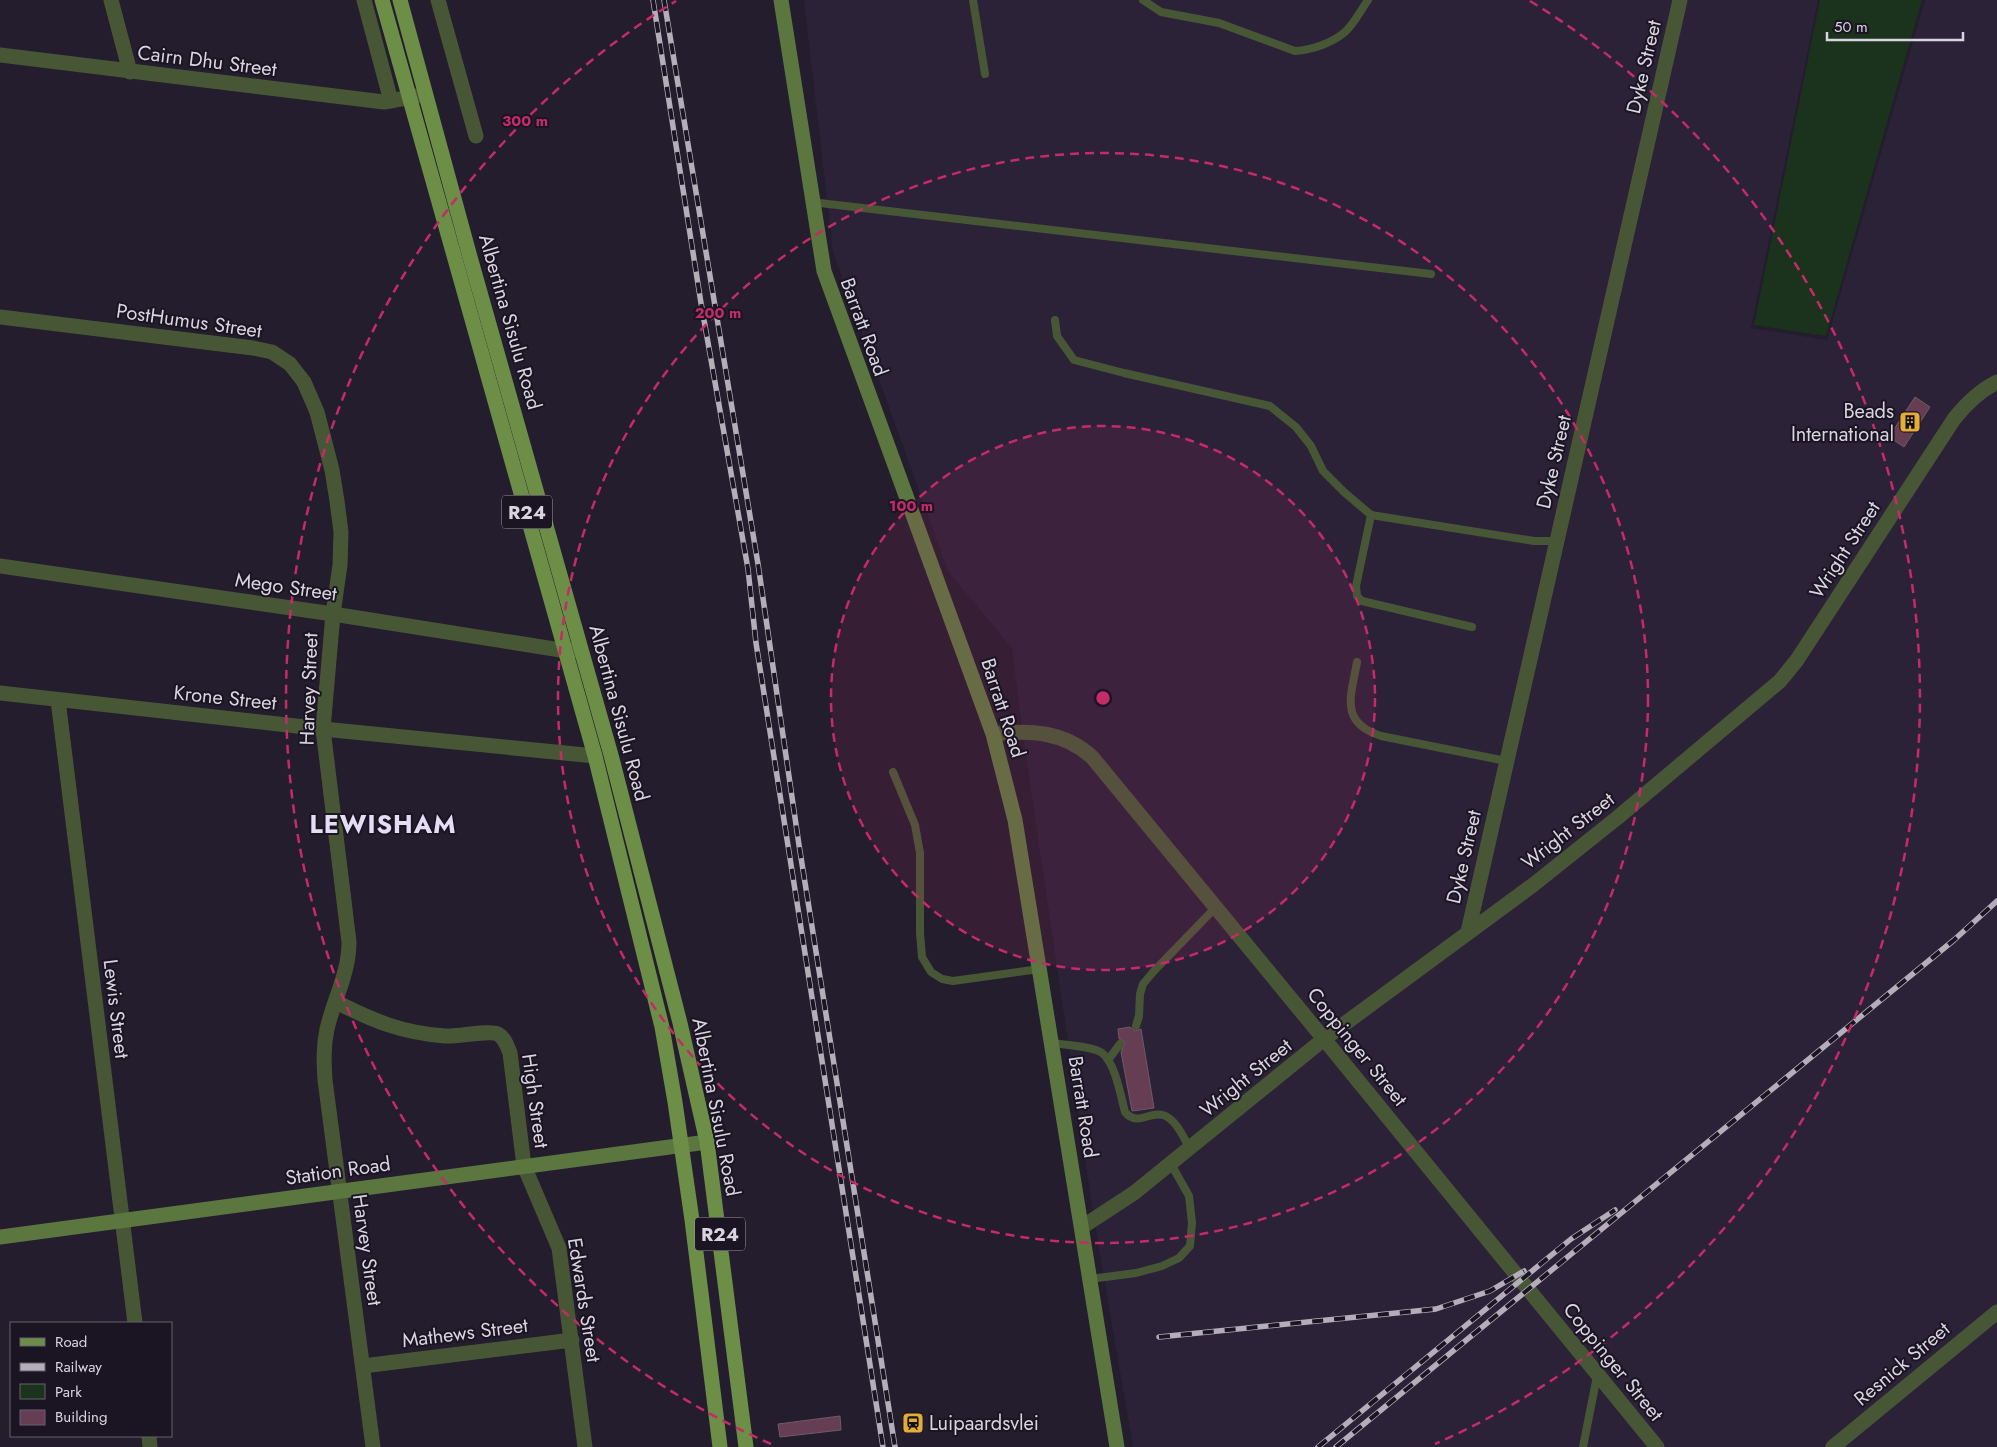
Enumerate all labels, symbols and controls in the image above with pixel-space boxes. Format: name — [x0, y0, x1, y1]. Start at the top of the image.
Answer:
scale bar — [1827, 10, 1963, 42]
text: 50 m — [1834, 16, 1868, 38]
street label: Dyke Street — [1619, 17, 1669, 117]
street label: Cairn Dhu Street — [136, 38, 279, 84]
text: 300 m — [502, 110, 548, 132]
street label: Albertina Sisulu Road — [471, 231, 549, 413]
street label: Barratt Road — [833, 274, 895, 380]
street label: PostHumus Street — [114, 296, 264, 346]
text: 200 m — [695, 302, 741, 324]
place label: Beads International — [1791, 397, 1894, 449]
building icon: Beads International — [1898, 410, 1922, 434]
street label: Dyke Street — [1529, 412, 1579, 512]
text: 100 m — [889, 495, 933, 517]
street label: Wright Street — [1803, 495, 1887, 604]
road number: R24 — [502, 496, 552, 528]
street label: Mego Street — [233, 566, 339, 609]
street label: Albertina Sisulu Road — [582, 622, 656, 804]
street label: Harvey Street — [293, 632, 325, 746]
street label: Barratt Road — [973, 655, 1033, 761]
street label: Krone Street — [172, 678, 278, 718]
centre of rings — [1094, 689, 1112, 707]
street label: Wright Street — [1515, 785, 1621, 877]
district label: LEWISHAM — [310, 806, 456, 842]
street label: Dyke Street — [1439, 807, 1489, 907]
street label: Lewis Street — [96, 958, 136, 1060]
street label: Coppinger Street — [1300, 981, 1414, 1113]
street label: Albertina Sisulu Road — [684, 1015, 748, 1199]
street label: Wright Street — [1194, 1032, 1298, 1124]
street label: High Street — [514, 1052, 556, 1150]
street label: Barratt Road — [1061, 1054, 1105, 1160]
street label: Station Road — [284, 1149, 392, 1193]
street label: Harvey Street — [345, 1192, 389, 1308]
road number: R24 — [695, 1218, 745, 1250]
street label: Edwards Street — [560, 1236, 608, 1365]
street label: Coppinger Street — [1556, 1296, 1670, 1428]
street label: Mathews Street — [400, 1311, 530, 1355]
street label: Resnick Street — [1848, 1315, 1956, 1413]
legend — [10, 1322, 172, 1437]
text: Road — [55, 1331, 87, 1353]
text: Railway — [55, 1356, 102, 1378]
text: Park — [55, 1381, 82, 1403]
text: Building — [55, 1406, 107, 1428]
place label: Luipaardsvlei — [929, 1409, 1039, 1438]
station icon: Luipaardsvlei — [901, 1411, 925, 1435]

